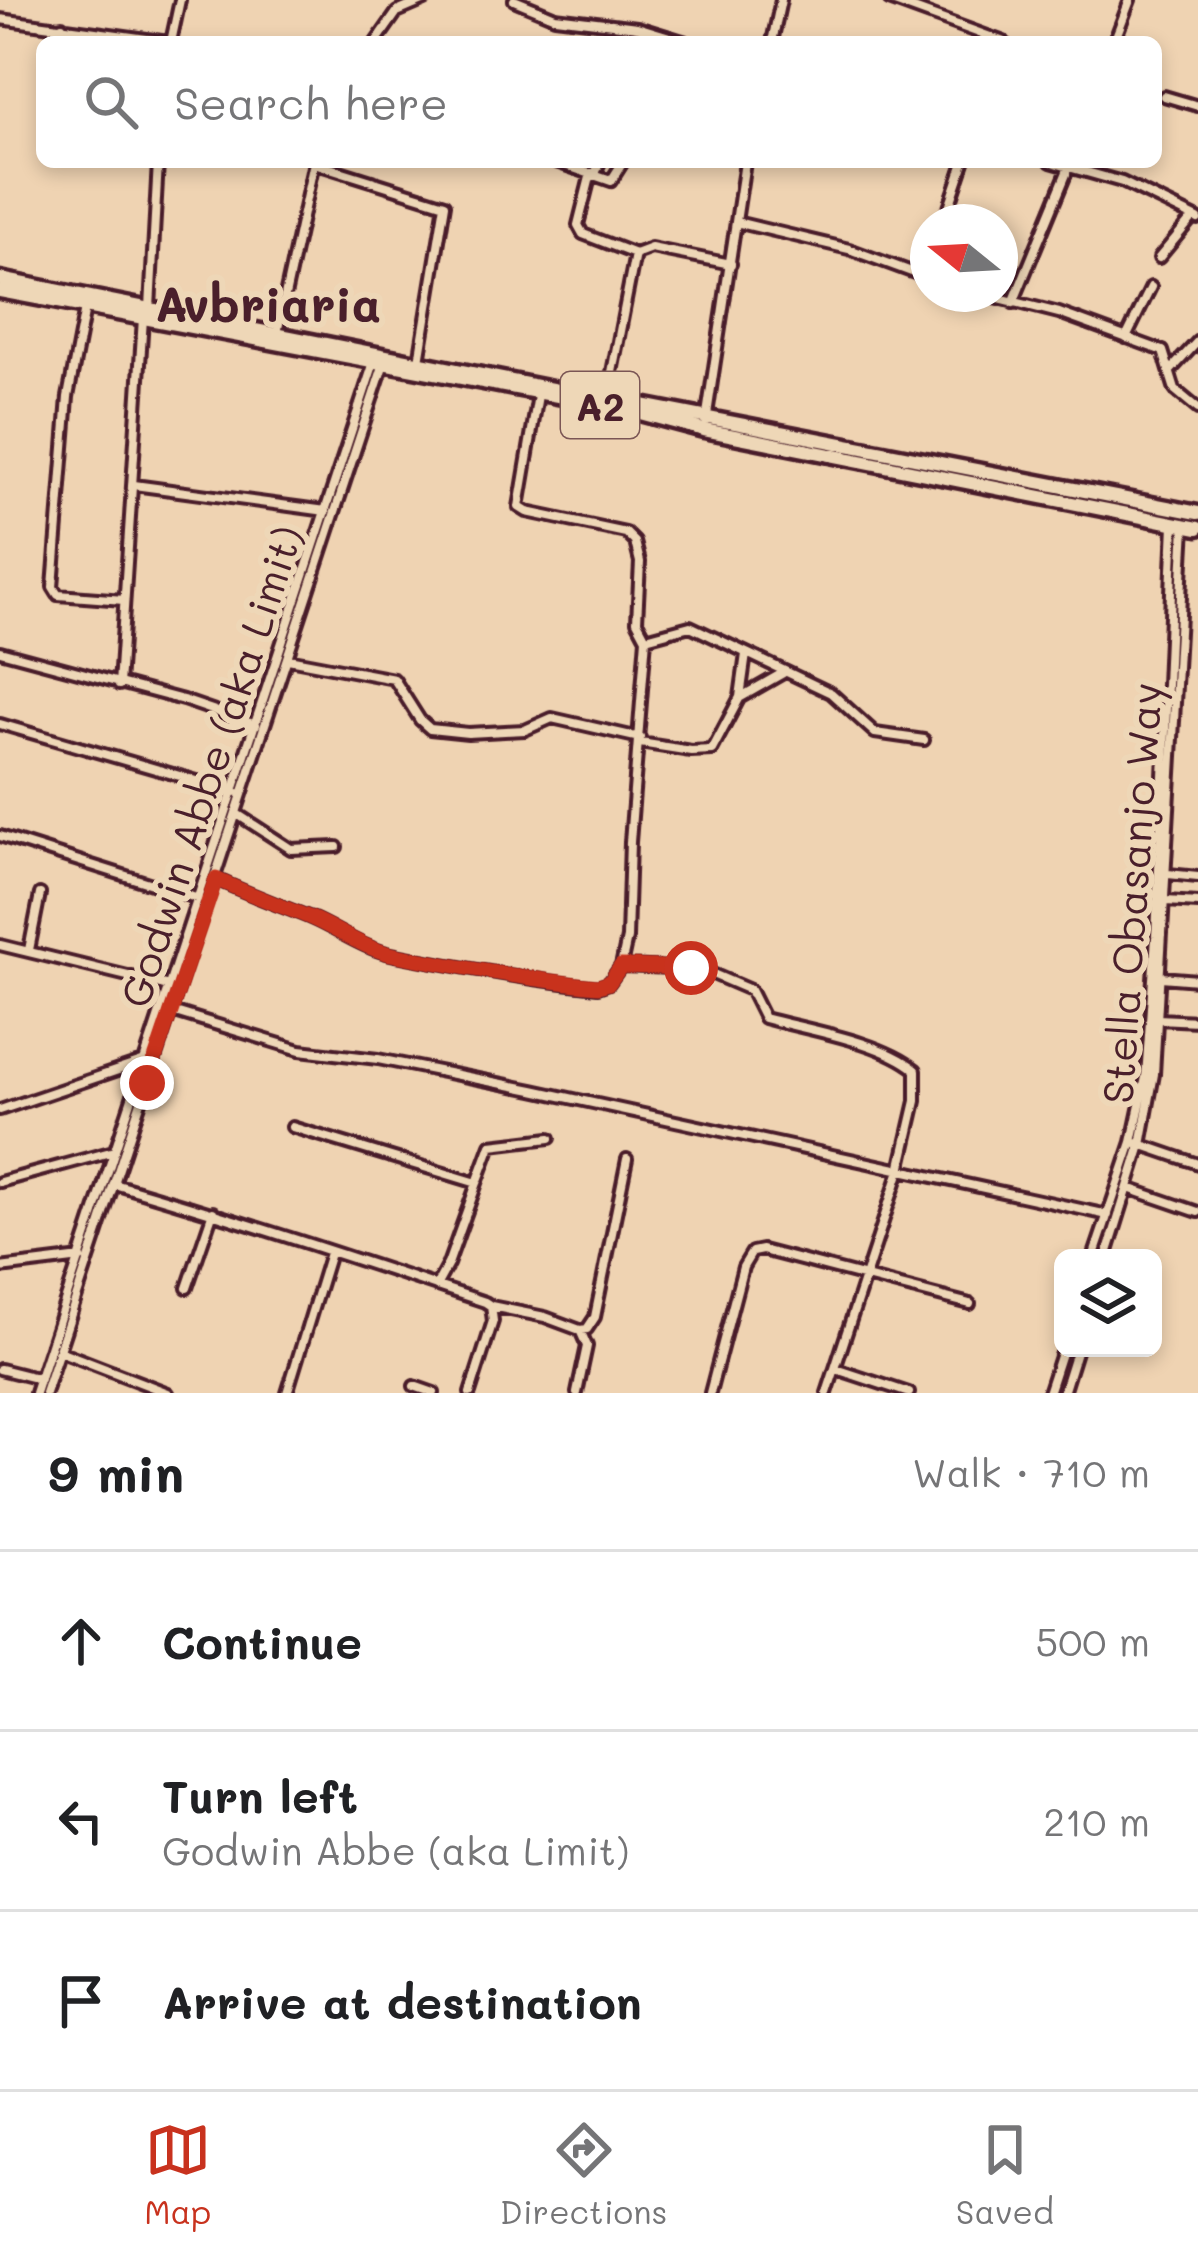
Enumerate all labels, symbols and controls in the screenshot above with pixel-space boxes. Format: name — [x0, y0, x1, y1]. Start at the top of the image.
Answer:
search box — [36, 36, 1162, 168]
icon: search — [78, 69, 144, 135]
text: Search here — [174, 73, 448, 131]
north arrow — [910, 204, 1018, 312]
district label: Avbriaria — [155, 272, 381, 334]
road number: A2 — [561, 372, 639, 438]
street label: Godwin Abbe (aka Limit) — [106, 518, 314, 1014]
street label: Stella Obasanjo Way — [1089, 680, 1173, 1106]
route start — [664, 941, 718, 995]
route end — [120, 1056, 174, 1110]
map controls — [1054, 1249, 1162, 1357]
button: layers — [1054, 1249, 1162, 1357]
text: 9 min — [48, 1438, 184, 1505]
text: Walk · 710 m — [912, 1446, 1150, 1497]
icon: ahead — [48, 1608, 114, 1674]
text: Continue — [162, 1612, 362, 1670]
text: 500 m — [1036, 1615, 1150, 1666]
text: Turn left — [162, 1766, 358, 1824]
icon: left — [48, 1788, 114, 1854]
text: 210 m — [1043, 1795, 1150, 1846]
text: Godwin Abbe (aka Limit) — [162, 1824, 629, 1875]
icon: arrive — [48, 1968, 114, 2034]
text: Arrive at destination — [162, 1972, 642, 2030]
tab: Map — [144, 2117, 211, 2232]
tab: Directions — [500, 2117, 667, 2232]
tab: Saved — [956, 2117, 1054, 2232]

